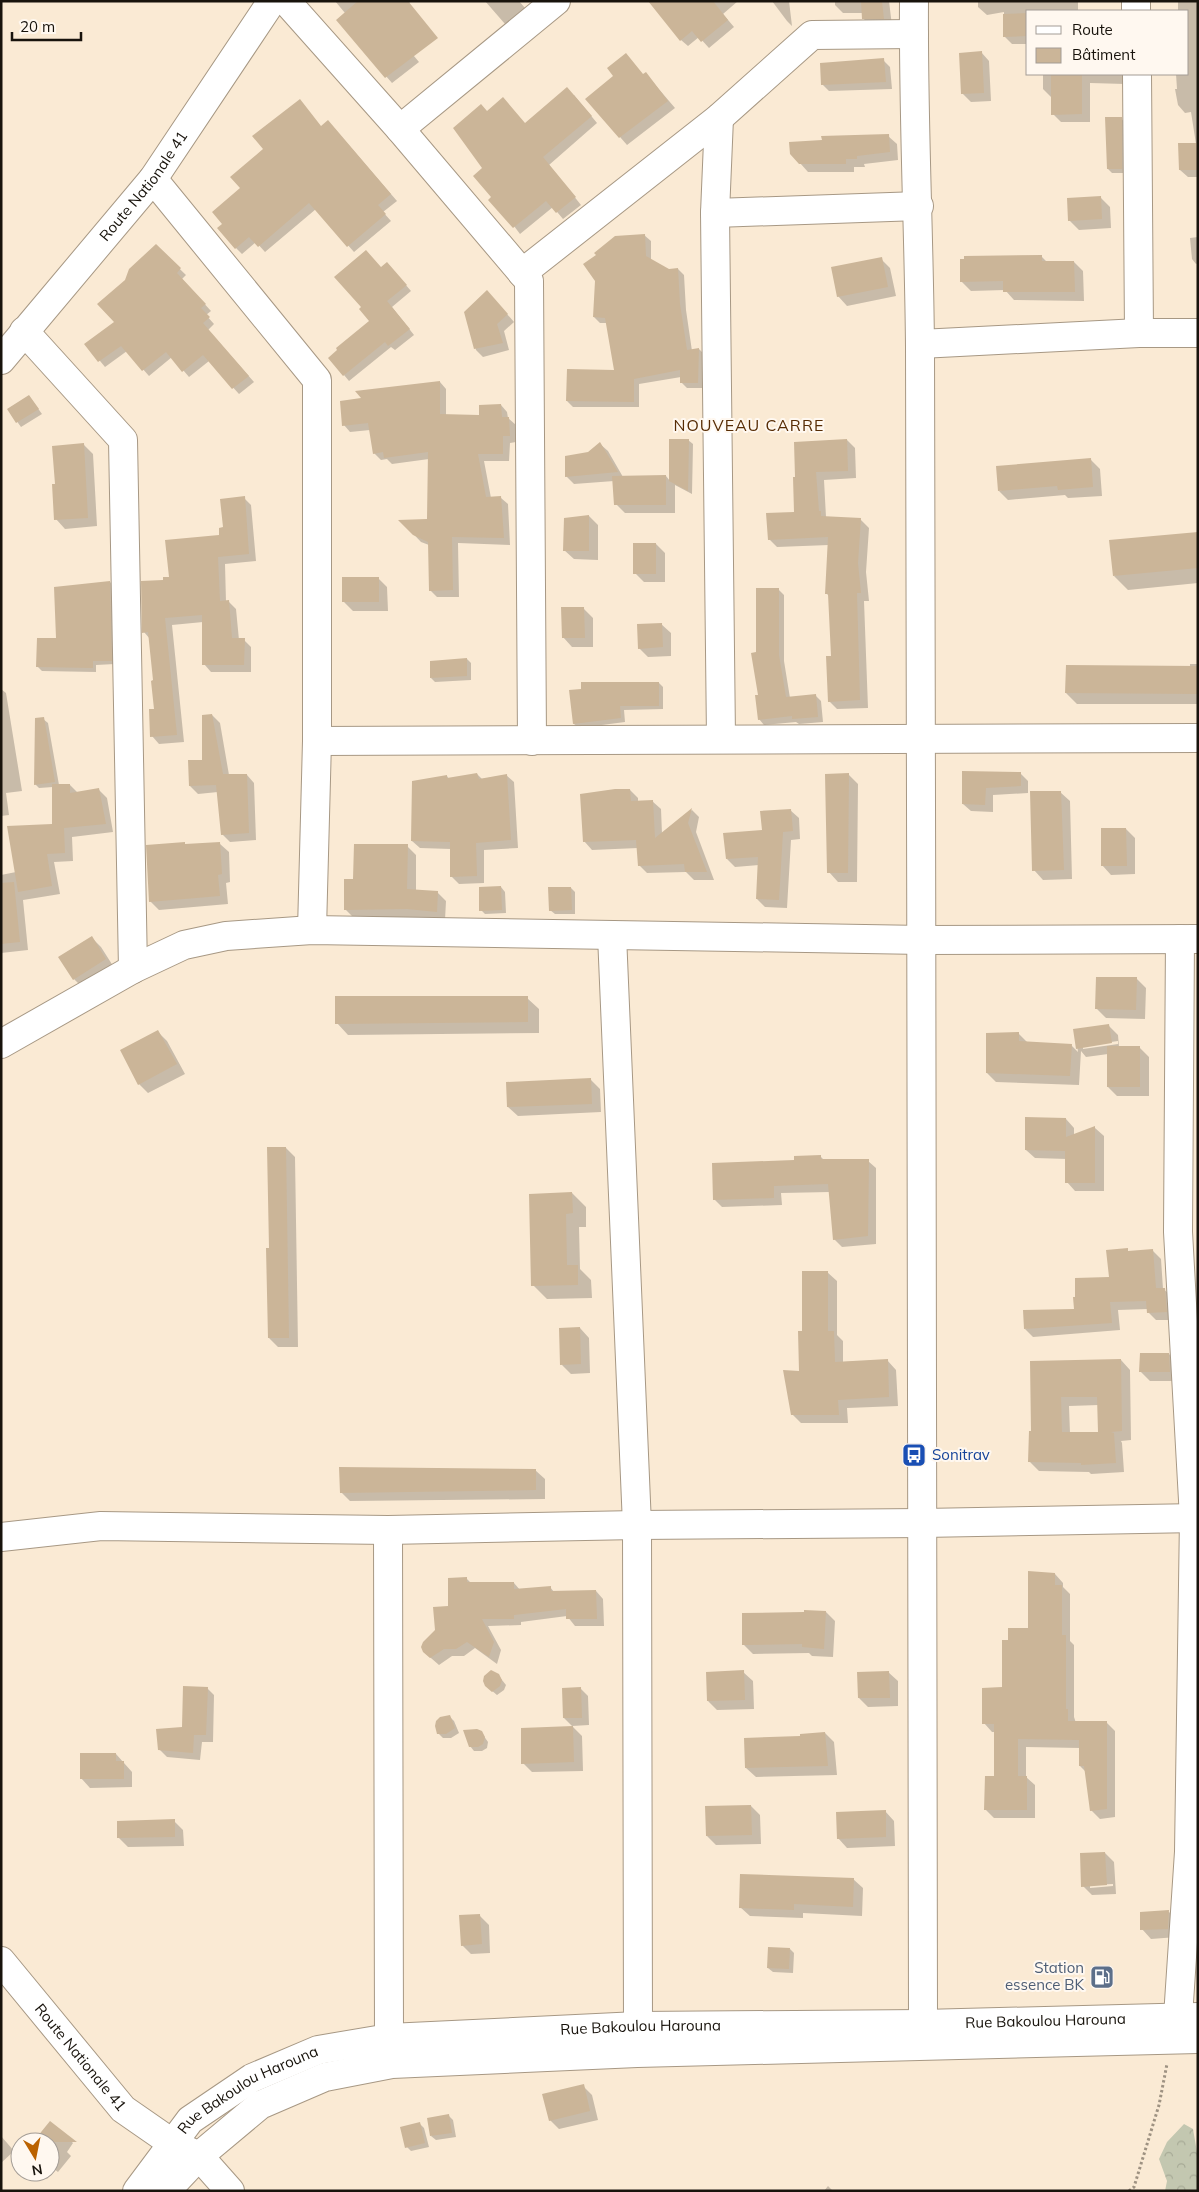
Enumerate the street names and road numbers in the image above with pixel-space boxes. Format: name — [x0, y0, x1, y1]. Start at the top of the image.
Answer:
street label: Route Nationale 41 — [95, 127, 191, 245]
street label: Route Nationale 41 — [31, 1999, 131, 2115]
street label: Rue Bakoulou Harouna — [965, 2009, 1126, 2032]
street label: Rue Bakoulou Harouna — [560, 2015, 721, 2039]
street label: Rue Bakoulou Harouna — [173, 2041, 321, 2137]

